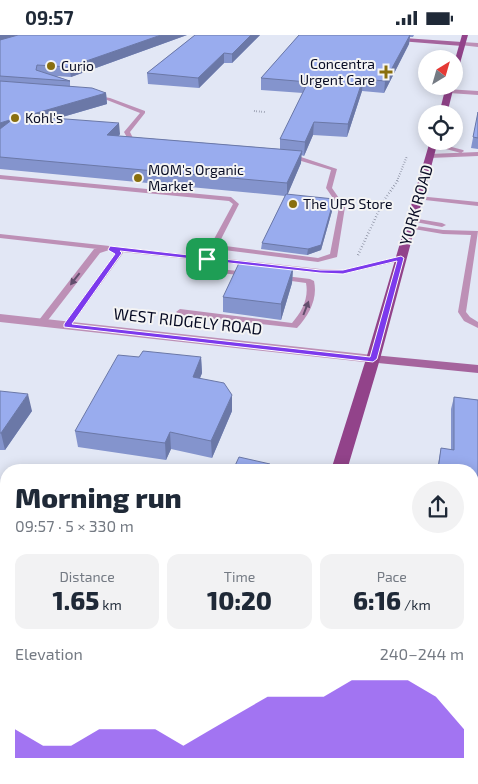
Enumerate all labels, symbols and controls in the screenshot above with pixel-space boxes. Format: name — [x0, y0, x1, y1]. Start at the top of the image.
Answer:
text: 09:57 — [25, 6, 74, 29]
north arrow — [418, 50, 462, 95]
map controls — [418, 50, 463, 150]
place label: Concentra Urgent Care — [300, 55, 375, 88]
place label: Curio — [61, 57, 94, 74]
marker: Curio — [45, 60, 57, 72]
marker: Concentra Urgent Care — [379, 65, 393, 79]
button: locate — [418, 105, 463, 150]
place label: Kohl's — [25, 109, 63, 126]
marker: Kohl's — [9, 112, 21, 124]
place label: MOM's Organic Market — [148, 161, 244, 194]
street label: YORK ROAD — [395, 162, 436, 248]
marker: MOM's Organic Market — [132, 172, 144, 184]
place label: The UPS Store — [303, 195, 392, 212]
marker: The UPS Store — [287, 198, 299, 210]
pin — [186, 238, 228, 280]
icon: arrive — [193, 245, 221, 273]
one-way arrow — [70, 272, 81, 285]
one-way arrow — [303, 301, 310, 316]
street label: WEST RIDGELY ROAD — [113, 303, 263, 338]
text: Morning run — [15, 480, 182, 514]
button: share — [412, 481, 464, 533]
text: 09:57 · 5 × 330 m — [15, 516, 134, 535]
text: Distance — [60, 568, 115, 585]
text: Time — [224, 568, 255, 585]
text: Pace — [377, 568, 407, 585]
text: 1.65 — [53, 585, 99, 615]
text: 10:20 — [207, 585, 272, 615]
text: 6:16 — [353, 585, 401, 615]
text: km — [99, 596, 122, 613]
text: /km — [401, 596, 431, 613]
text: Elevation — [15, 644, 83, 663]
text: 240–244 m — [380, 644, 464, 663]

